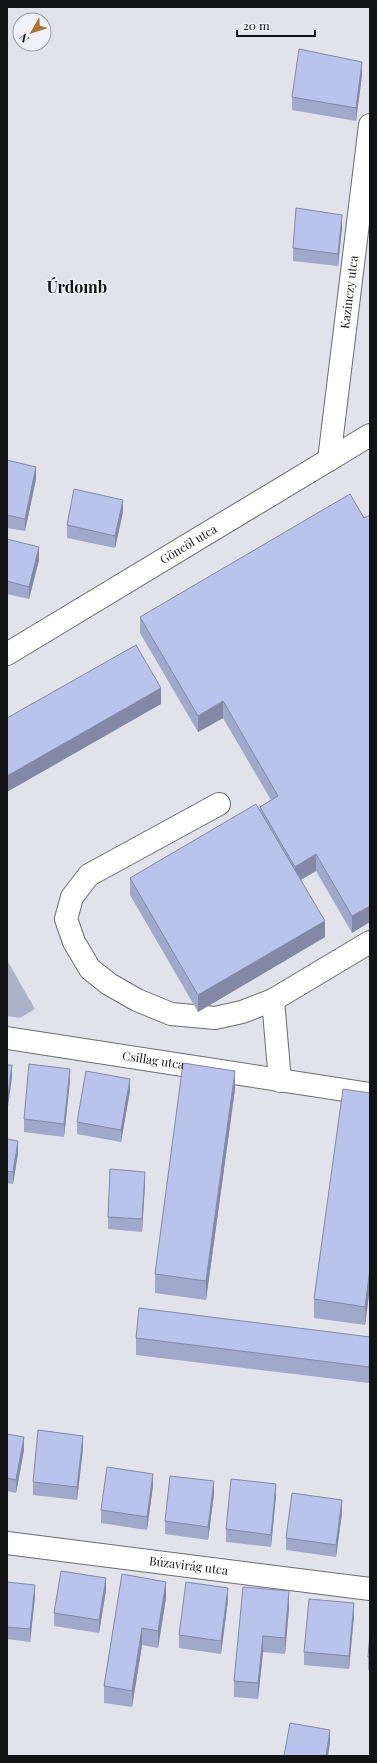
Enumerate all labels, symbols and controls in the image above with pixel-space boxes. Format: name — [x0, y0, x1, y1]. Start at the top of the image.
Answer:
north arrow — [12, 12, 52, 52]
scale bar — [237, 12, 315, 38]
text: 20 m — [243, 17, 270, 33]
text: N — [15, 31, 32, 46]
street label: Kazinczy utca — [336, 255, 361, 330]
district label: Úrdomb — [47, 276, 107, 297]
street label: Göncöl utca — [156, 520, 220, 567]
street label: Csillag utca — [121, 1047, 186, 1072]
street label: Búzavirág utca — [148, 1552, 229, 1578]

